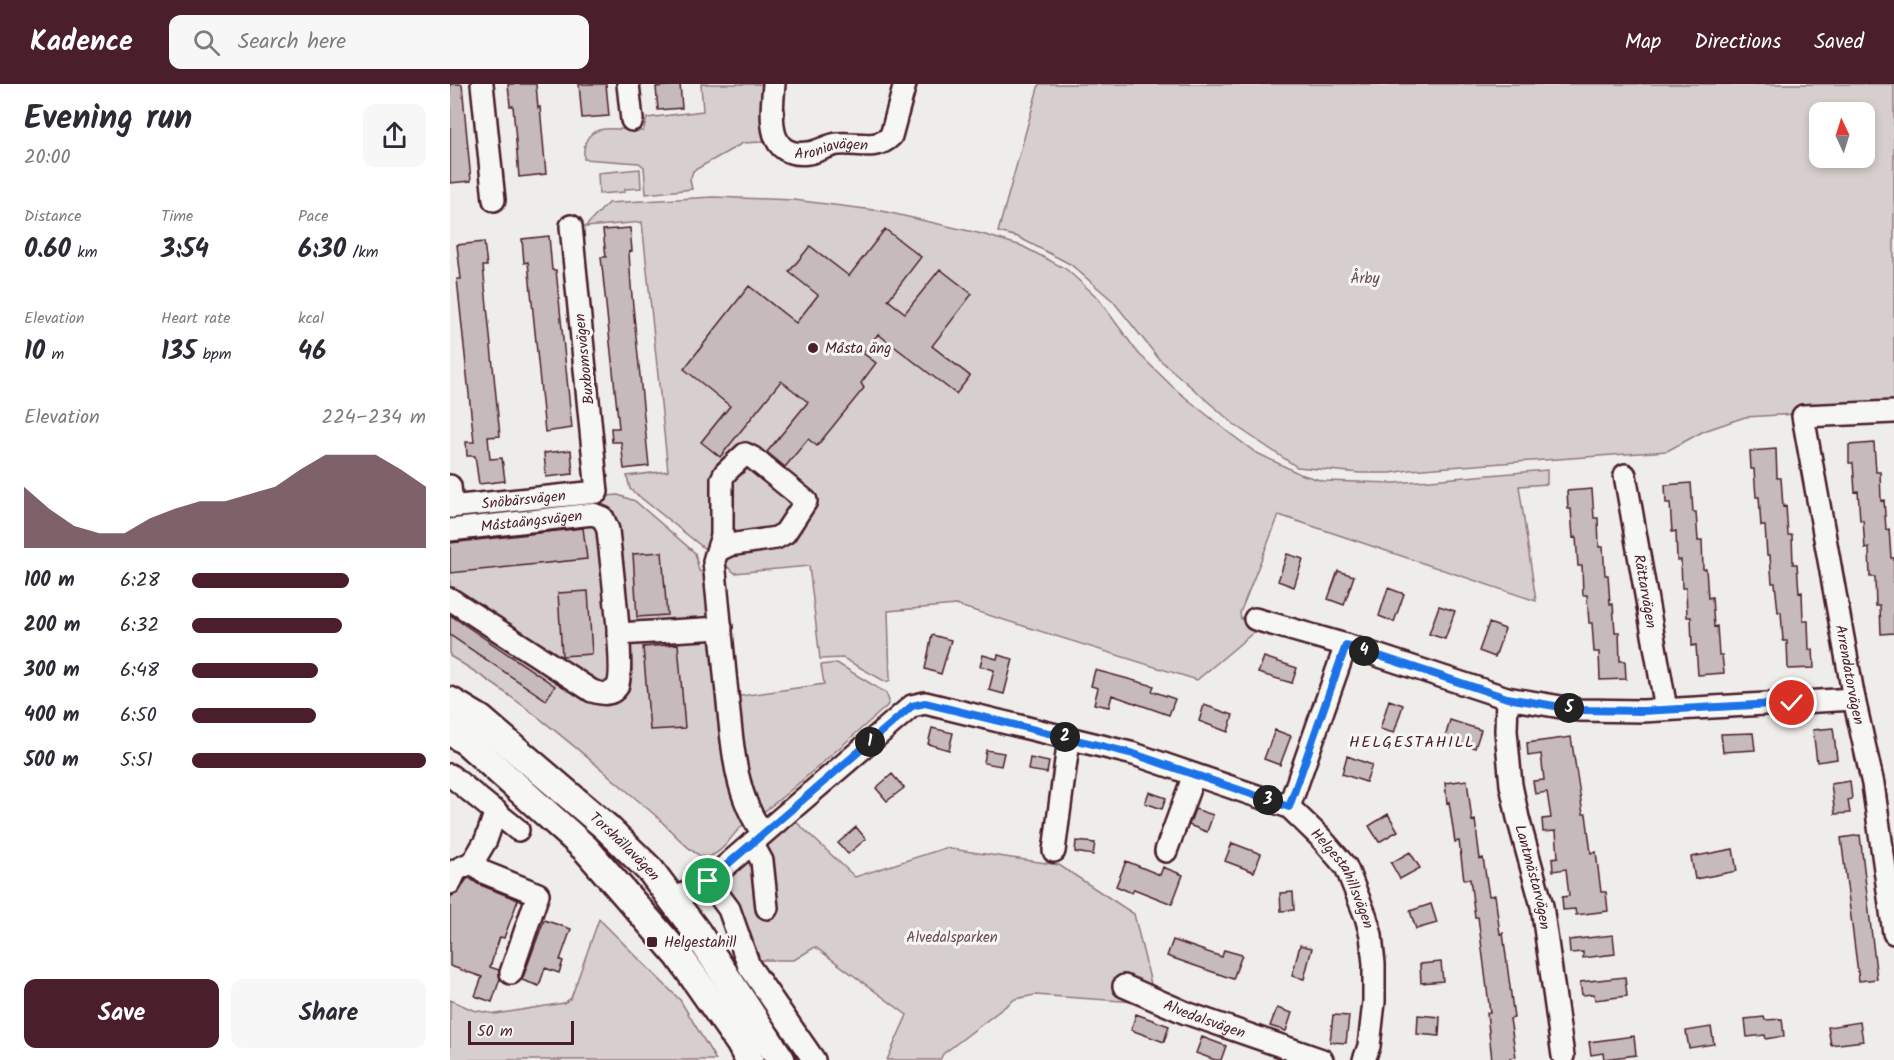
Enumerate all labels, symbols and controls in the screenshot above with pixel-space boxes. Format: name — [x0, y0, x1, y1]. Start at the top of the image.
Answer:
search box — [169, 15, 589, 69]
text: Kadence — [30, 20, 133, 65]
text: Search here — [238, 25, 346, 60]
icon: search — [190, 26, 223, 59]
text: Map — [1625, 26, 1661, 59]
text: Directions — [1694, 26, 1781, 59]
text: Saved — [1814, 26, 1864, 59]
text: Evening run — [24, 93, 192, 146]
north arrow — [1809, 102, 1875, 168]
map controls — [1809, 102, 1875, 168]
button: share — [363, 104, 426, 167]
street label: Aroniavägen — [794, 133, 868, 167]
text: 20:00 — [24, 142, 71, 174]
text: Distance — [24, 204, 82, 229]
text: Time — [161, 204, 193, 229]
text: Pace — [298, 204, 329, 229]
text: 0.60 — [24, 229, 71, 271]
text: 3:54 — [161, 229, 209, 271]
text: 6:30 — [298, 229, 346, 271]
text: km — [71, 240, 98, 265]
text: /km — [346, 240, 378, 265]
park label: Årby — [1351, 267, 1380, 291]
text: Elevation — [24, 306, 85, 331]
text: Heart rate — [161, 306, 231, 331]
text: kcal — [298, 306, 324, 331]
street label: Buxbomsvägen — [568, 312, 602, 406]
text: 10 — [24, 331, 45, 373]
text: 135 — [161, 331, 196, 373]
text: 46 — [298, 331, 326, 373]
place label: Måsta äng — [825, 337, 891, 361]
marker: Måsta äng — [806, 341, 820, 355]
text: m — [45, 342, 64, 367]
text: bpm — [196, 342, 231, 367]
text: Elevation — [24, 402, 100, 434]
text: 224–234 m — [322, 402, 426, 434]
street label: Snöbärsvägen — [481, 484, 567, 517]
street label: Måstaängsvägen — [480, 504, 584, 539]
street label: Rättarvägen — [1626, 552, 1663, 630]
text: 100 m — [24, 565, 75, 597]
text: 6:28 — [120, 565, 160, 597]
text: 200 m — [24, 610, 80, 642]
text: 6:32 — [120, 610, 159, 642]
street label: Arrendatorvägen — [1828, 623, 1870, 727]
pin: 4 — [1349, 636, 1379, 666]
text: 4 — [1360, 638, 1368, 663]
text: 300 m — [24, 655, 80, 687]
text: 6:48 — [120, 655, 159, 687]
pin — [1766, 677, 1817, 728]
icon: check — [1775, 686, 1808, 719]
pin: 5 — [1554, 693, 1584, 723]
text: 5 — [1565, 695, 1573, 720]
text: 400 m — [24, 700, 80, 732]
text: 6:50 — [120, 700, 157, 732]
pin: 2 — [1050, 722, 1080, 752]
text: 2 — [1060, 724, 1070, 749]
pin: 1 — [855, 727, 885, 757]
text: 1 — [868, 729, 872, 754]
district label: HELGESTAHILL — [1349, 730, 1475, 755]
text: 500 m — [24, 745, 79, 777]
text: 5:51 — [120, 745, 153, 777]
pin: 3 — [1253, 785, 1283, 815]
text: 3 — [1264, 787, 1272, 812]
street label: Torshällavägen — [584, 807, 666, 887]
street label: Lantmästarvägen — [1507, 822, 1556, 931]
street label: Helgestahillsvägen — [1304, 823, 1380, 932]
pin — [682, 855, 733, 906]
icon: arrive — [691, 864, 724, 897]
park label: Alvedalsparken — [906, 926, 998, 950]
place label: Helgestahill — [664, 931, 737, 955]
marker: Helgestahill — [645, 935, 659, 949]
button: Save — [24, 979, 219, 1048]
button: Share — [231, 979, 426, 1048]
street label: Alvedalsvägen — [1159, 994, 1248, 1046]
scale bar — [468, 1018, 574, 1046]
text: 50 m — [477, 1019, 513, 1044]

